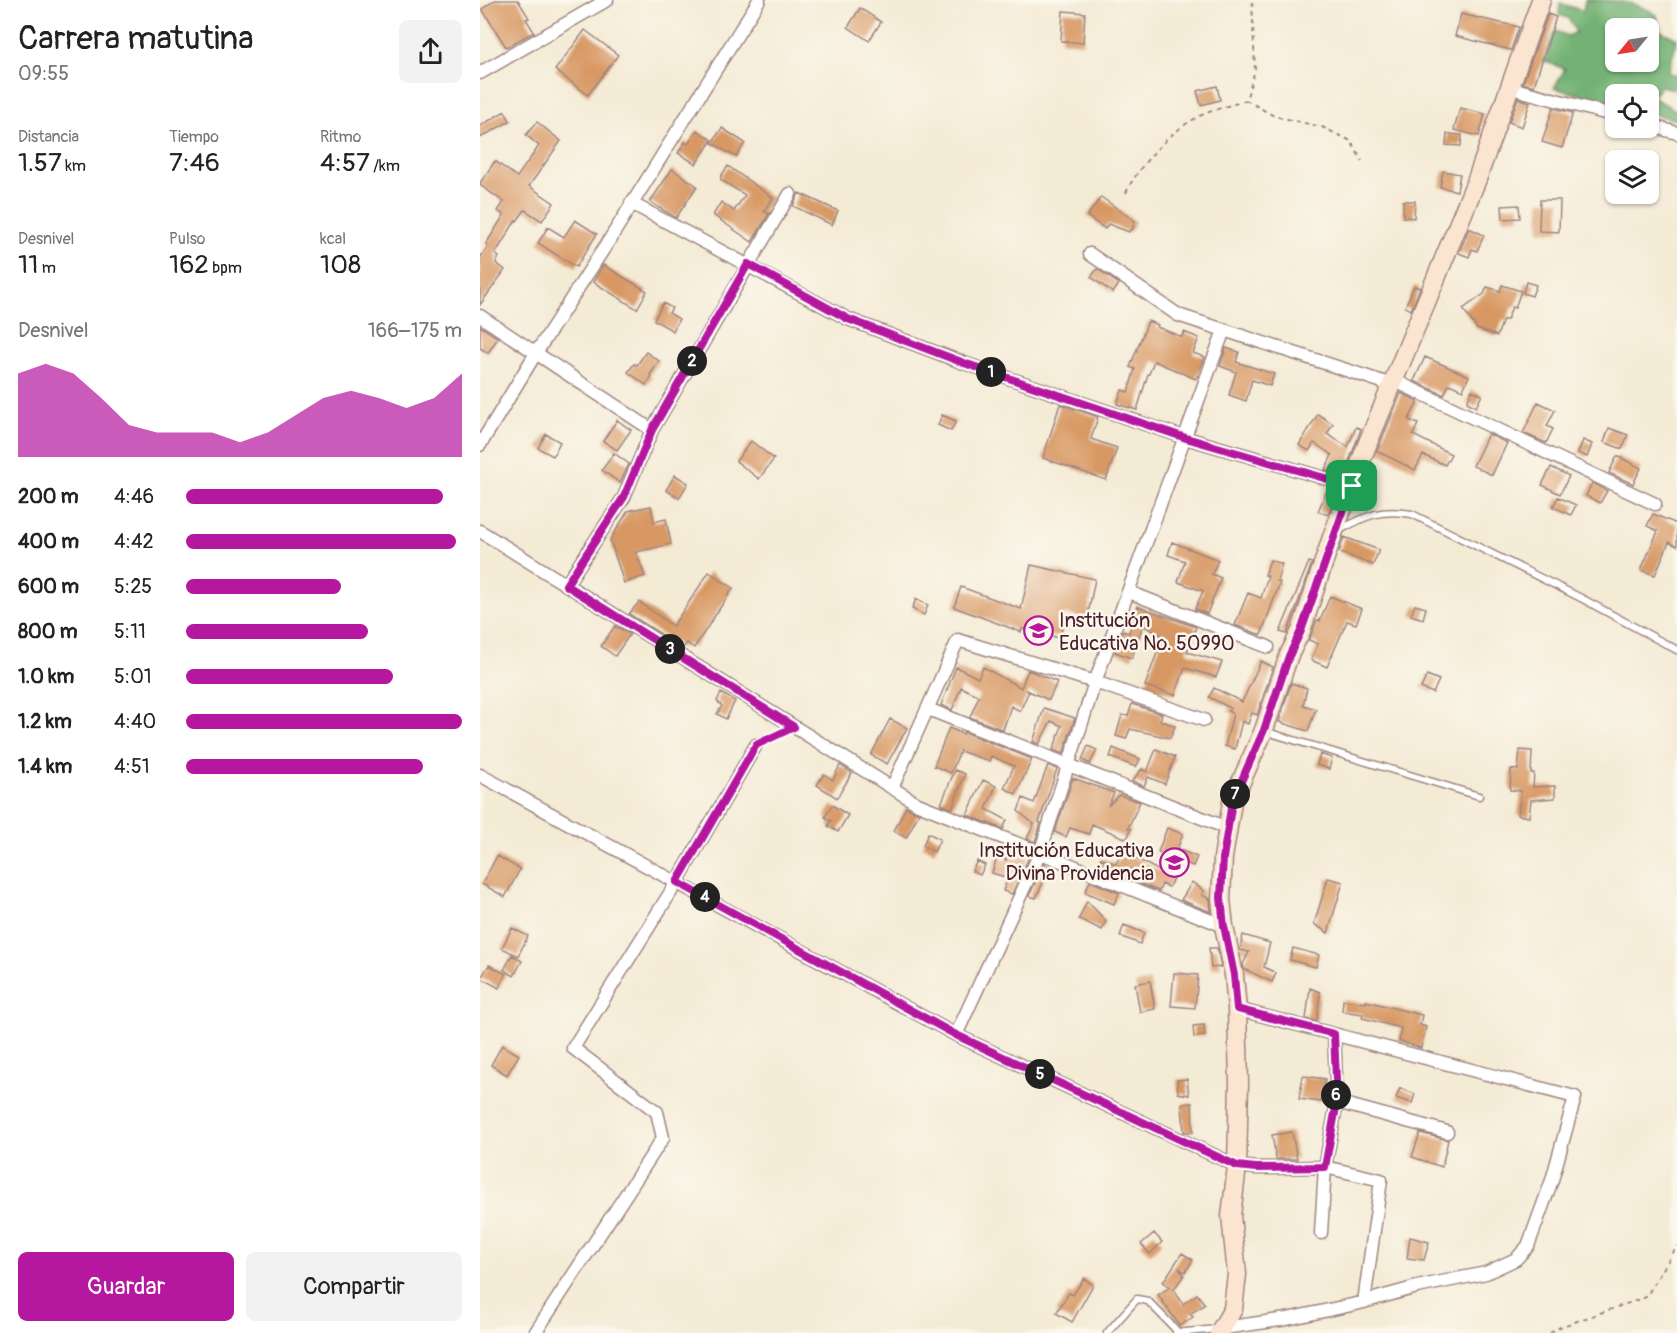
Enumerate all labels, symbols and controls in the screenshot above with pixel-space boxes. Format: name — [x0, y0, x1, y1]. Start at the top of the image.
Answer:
text: Carrera matutina — [18, 18, 254, 59]
north arrow — [1605, 18, 1659, 72]
map controls — [1605, 18, 1659, 204]
button: share — [399, 20, 462, 83]
text: 09:55 — [18, 61, 69, 86]
button: locate — [1605, 84, 1659, 138]
text: Distancia — [18, 127, 79, 147]
text: Tiempo — [169, 127, 219, 147]
text: Ritmo — [320, 127, 361, 147]
text: 1.57 — [18, 147, 62, 179]
text: 7:46 — [169, 147, 220, 179]
text: 4:57 — [320, 147, 370, 179]
button: layers — [1605, 150, 1659, 204]
text: km — [62, 156, 86, 176]
text: /km — [370, 156, 400, 176]
text: Desnivel — [18, 229, 74, 249]
text: Pulso — [169, 229, 205, 249]
text: kcal — [320, 229, 346, 249]
text: 11 — [18, 249, 38, 281]
text: 162 — [169, 249, 209, 281]
text: 108 — [320, 249, 361, 281]
text: m — [38, 258, 56, 278]
text: bpm — [209, 258, 242, 278]
text: Desnivel — [18, 318, 88, 343]
text: 166–175 m — [368, 318, 462, 343]
pin: 2 — [677, 346, 707, 376]
text: 2 — [688, 351, 696, 371]
pin: 1 — [976, 357, 1006, 387]
text: 1 — [988, 362, 994, 382]
pin — [1326, 460, 1377, 511]
icon: arrive — [1335, 469, 1368, 502]
text: 200 m — [18, 484, 79, 509]
text: 4:46 — [114, 484, 154, 509]
text: 400 m — [18, 529, 79, 554]
text: 4:42 — [114, 529, 154, 554]
text: 600 m — [18, 574, 79, 599]
text: 5:25 — [114, 574, 152, 599]
place label: Institución Educativa No. 50990 — [1059, 608, 1235, 656]
school or university icon: Institución Educativa No. 50990 — [1022, 615, 1054, 647]
text: 800 m — [18, 619, 78, 644]
text: 5:11 — [114, 619, 146, 644]
pin: 3 — [655, 634, 685, 664]
text: 3 — [666, 639, 674, 659]
text: 1.0 km — [18, 664, 74, 689]
text: 5:01 — [114, 664, 152, 689]
text: 1.2 km — [18, 709, 72, 734]
text: 4:40 — [114, 709, 156, 734]
text: 1.4 km — [18, 754, 72, 779]
text: 4:51 — [114, 754, 150, 779]
pin: 7 — [1220, 779, 1250, 809]
text: 7 — [1231, 784, 1239, 804]
place label: Institución Educativa Divina Providencia — [979, 838, 1154, 886]
school or university icon: Institución Educativa Divina Providencia — [1159, 846, 1191, 878]
pin: 4 — [690, 882, 720, 912]
text: 4 — [700, 887, 710, 907]
pin: 5 — [1025, 1059, 1055, 1089]
text: 5 — [1036, 1064, 1044, 1084]
pin: 6 — [1321, 1080, 1351, 1110]
text: 6 — [1331, 1085, 1341, 1105]
button: Guardar — [18, 1252, 234, 1321]
button: Compartir — [246, 1252, 462, 1321]

